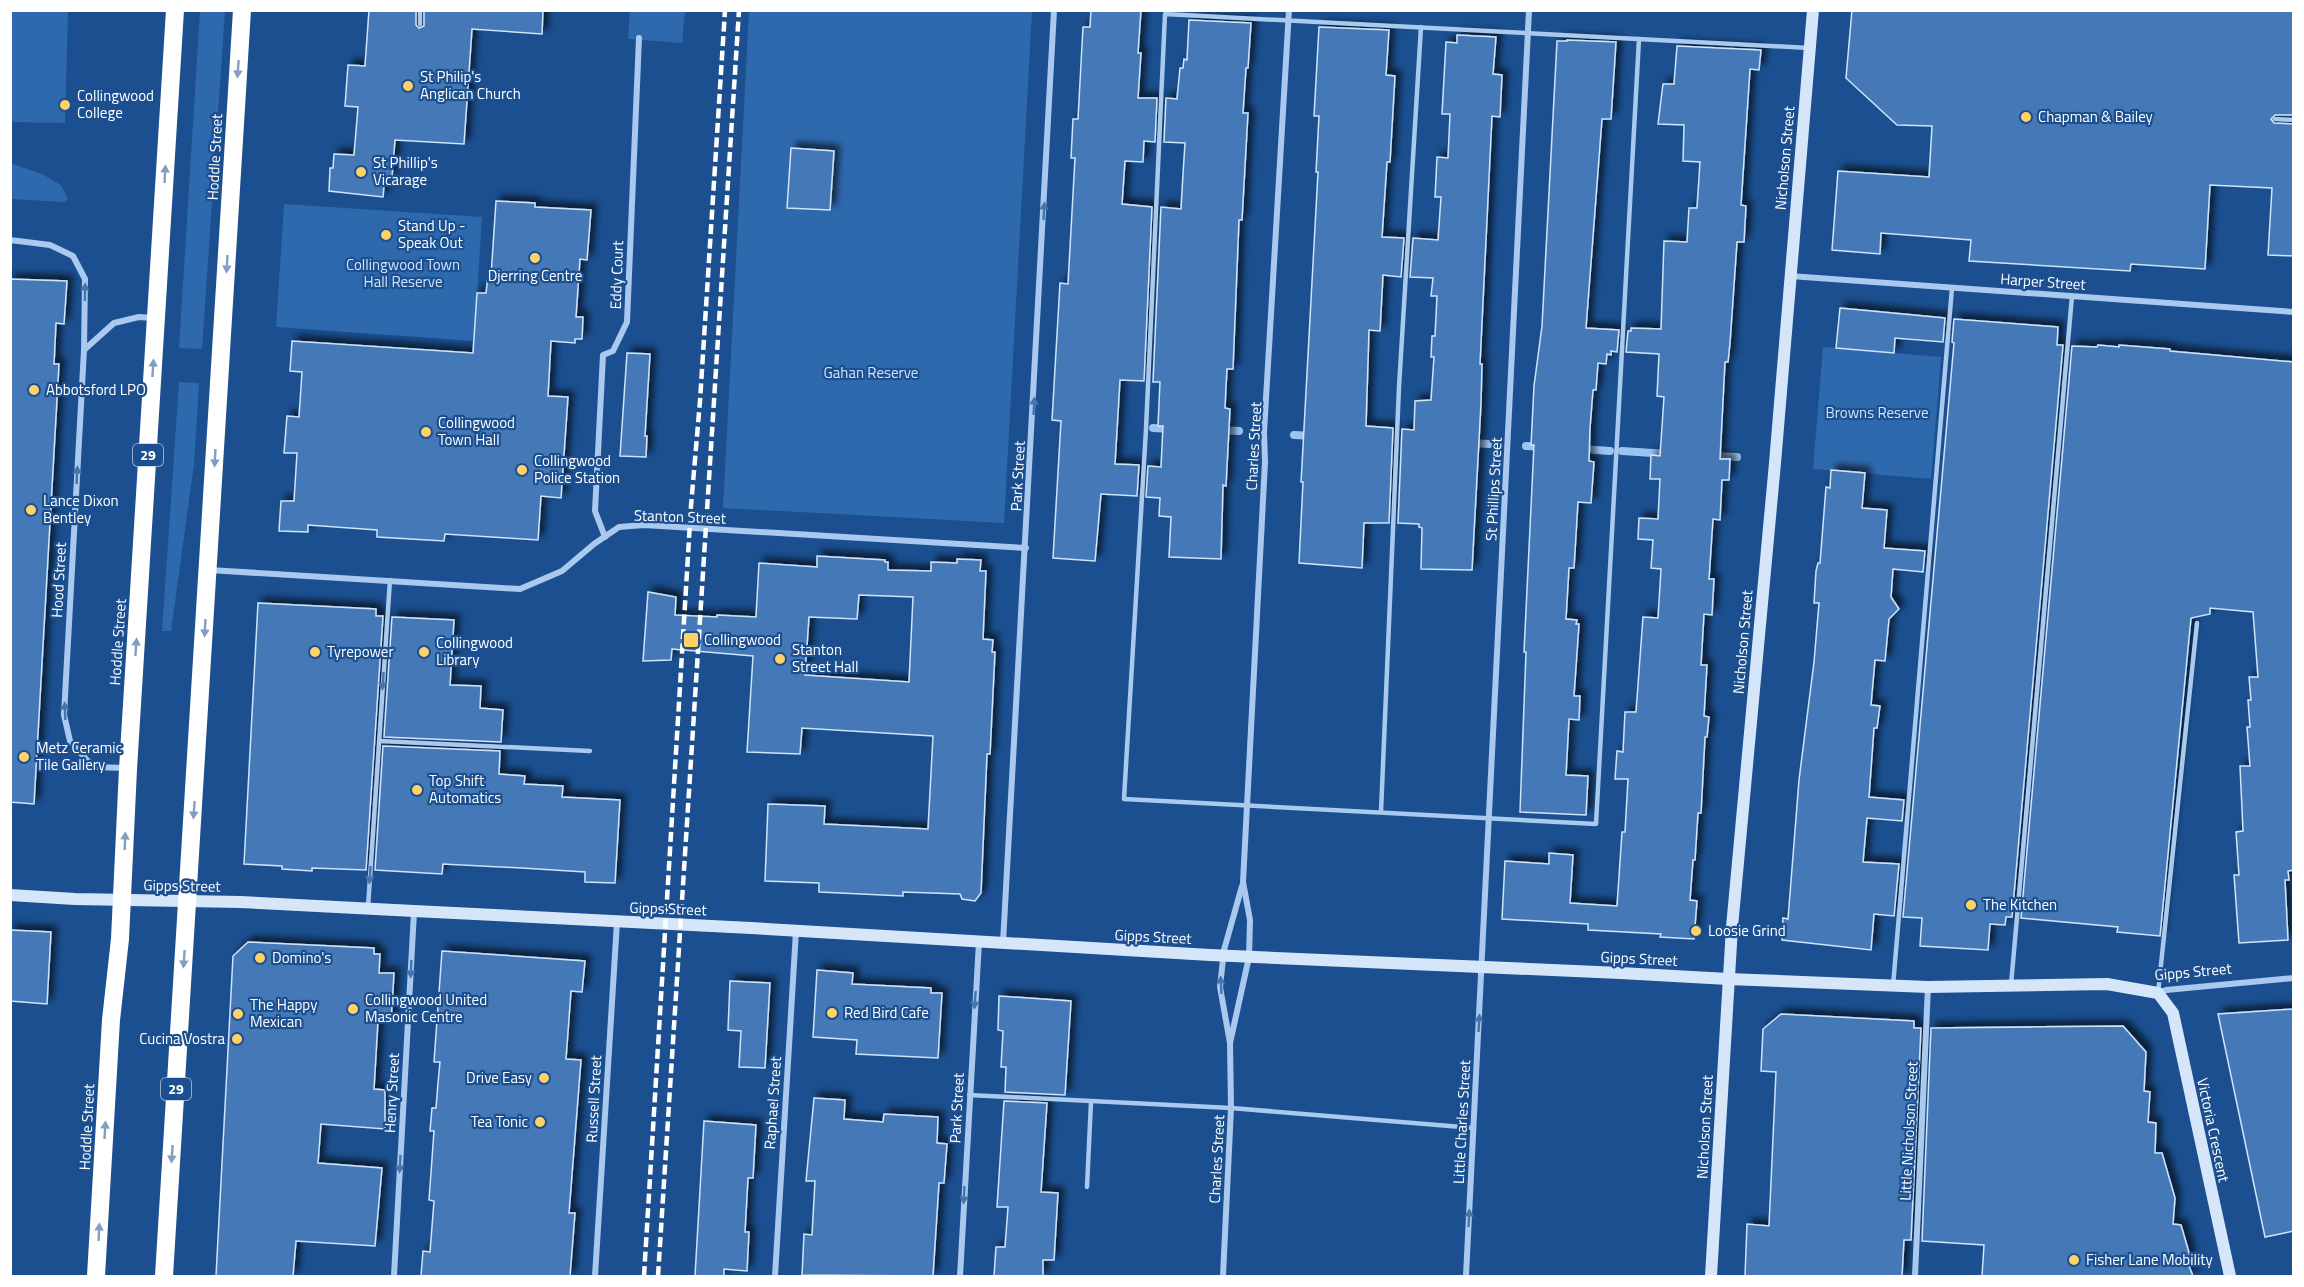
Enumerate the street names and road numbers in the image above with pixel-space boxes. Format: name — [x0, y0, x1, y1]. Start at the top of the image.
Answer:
street label: Nicholson Street — [1768, 104, 1801, 211]
street label: Hoddle Street — [201, 112, 228, 201]
street label: Eddy Court — [604, 239, 629, 310]
street label: Harper Street — [2000, 267, 2087, 296]
street label: Charles Street — [1240, 400, 1267, 491]
street label: St Phillips Street — [1479, 436, 1508, 541]
street label: Park Street — [1004, 439, 1031, 512]
road number: 29 — [133, 444, 163, 466]
street label: Stanton Street — [634, 503, 727, 530]
street label: Hood Street — [45, 541, 72, 618]
street label: Nicholson Street — [1726, 588, 1759, 695]
street label: Hoddle Street — [103, 597, 132, 686]
street label: Gipps Street — [143, 873, 222, 898]
street label: Gipps Street — [629, 896, 708, 921]
street label: Gipps Street — [1114, 923, 1193, 950]
street label: Gipps Street — [1600, 945, 1679, 972]
street label: Gipps Street — [2153, 957, 2233, 986]
street label: Henry Street — [378, 1052, 405, 1134]
street label: Russell Street — [580, 1054, 607, 1143]
street label: Raphael Street — [758, 1055, 787, 1150]
street label: Little Charles Street — [1447, 1059, 1476, 1185]
street label: Little Nicholson Street — [1893, 1060, 1924, 1201]
street label: Park Street — [943, 1071, 970, 1144]
street label: Nicholson Street — [1690, 1074, 1719, 1180]
street label: Victoria Crescent — [2191, 1076, 2236, 1185]
road number: 29 — [161, 1078, 191, 1100]
street label: Hoddle Street — [73, 1082, 100, 1171]
street label: Charles Street — [1203, 1113, 1230, 1204]

